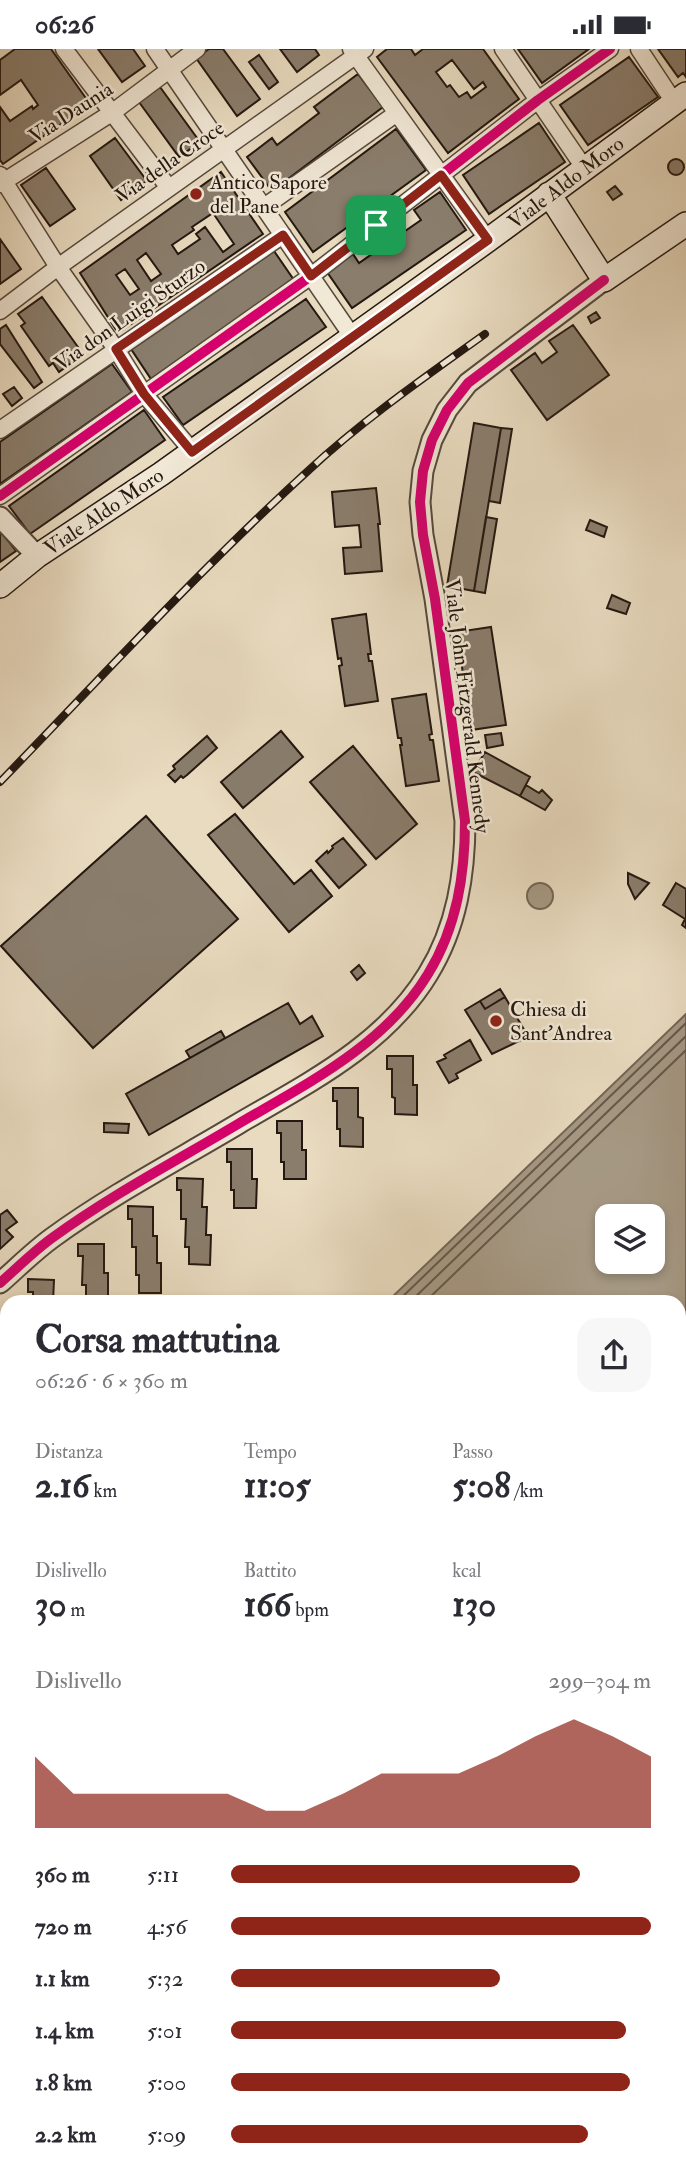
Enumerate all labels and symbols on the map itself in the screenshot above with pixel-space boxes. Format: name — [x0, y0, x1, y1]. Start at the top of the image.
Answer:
street label: Via Daunia — [24, 76, 119, 150]
street label: Via della Croce — [110, 114, 230, 209]
street label: Viale Aldo Moro — [502, 130, 630, 236]
place label: Antico Sapore del Pane — [209, 169, 327, 220]
marker: Antico Sapore del Pane — [188, 186, 204, 202]
pin — [346, 195, 406, 255]
street label: Via don Luigi Sturzo — [49, 253, 211, 377]
street label: Viale Aldo Moro — [39, 462, 169, 562]
street label: Viale John Fitzgerald Kennedy — [438, 577, 496, 835]
place label: Chiesa di Sant'Andrea — [510, 996, 612, 1047]
marker: Chiesa di Sant'Andrea — [488, 1013, 504, 1029]

